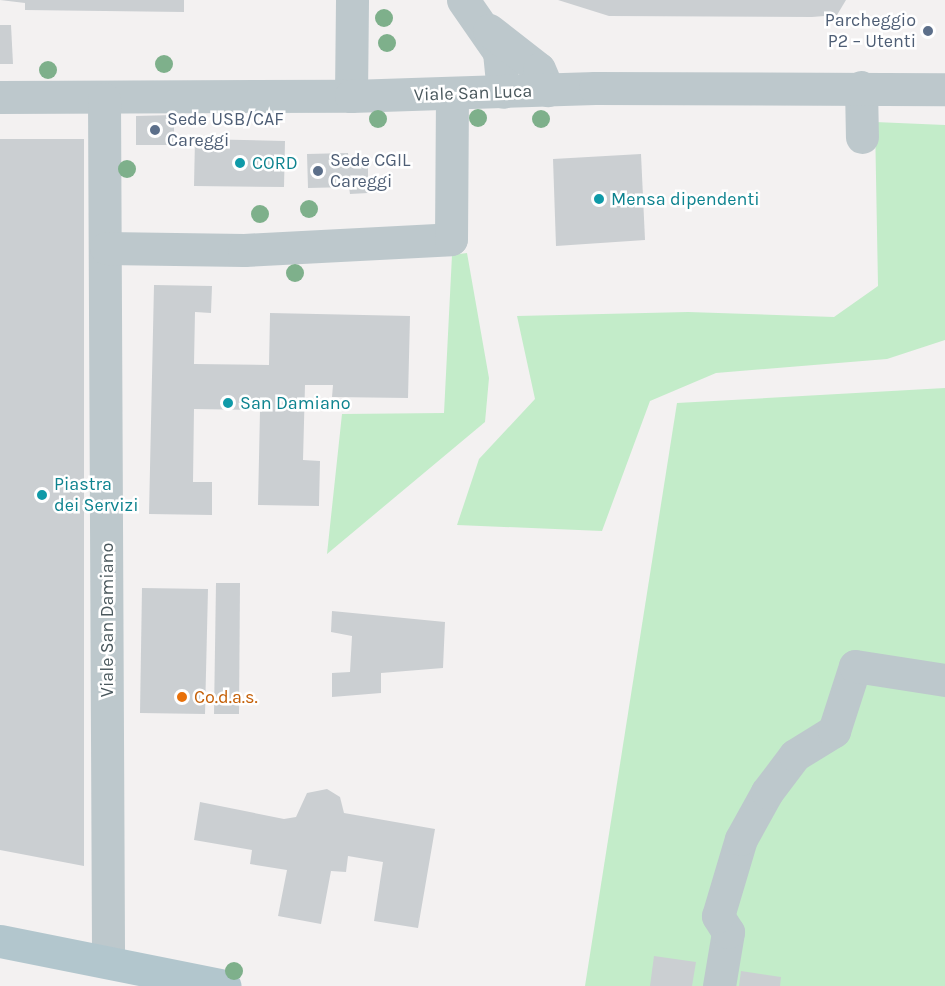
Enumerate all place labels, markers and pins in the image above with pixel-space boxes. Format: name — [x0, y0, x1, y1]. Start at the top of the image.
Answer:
place label: Parcheggio P2 – Utenti — [825, 10, 916, 52]
marker: Parcheggio P2 – Utenti — [921, 24, 935, 38]
place label: Sede USB/CAF Careggi — [167, 109, 284, 152]
marker: Sede USB/CAF Careggi — [148, 123, 162, 137]
place label: Sede CGIL Careggi — [330, 150, 410, 192]
place label: CORD — [252, 152, 298, 174]
marker: CORD — [233, 156, 247, 170]
marker: Sede CGIL Careggi — [311, 164, 325, 178]
place label: Mensa dipendenti — [611, 188, 760, 210]
marker: Mensa dipendenti — [592, 192, 606, 206]
place label: San Damiano — [240, 392, 351, 414]
marker: San Damiano — [221, 396, 235, 410]
place label: Piastra dei Servizi — [54, 474, 138, 516]
marker: Piastra dei Servizi — [35, 488, 49, 502]
place label: Co.d.a.s. — [194, 686, 258, 708]
marker: Co.d.a.s. — [175, 690, 189, 704]

